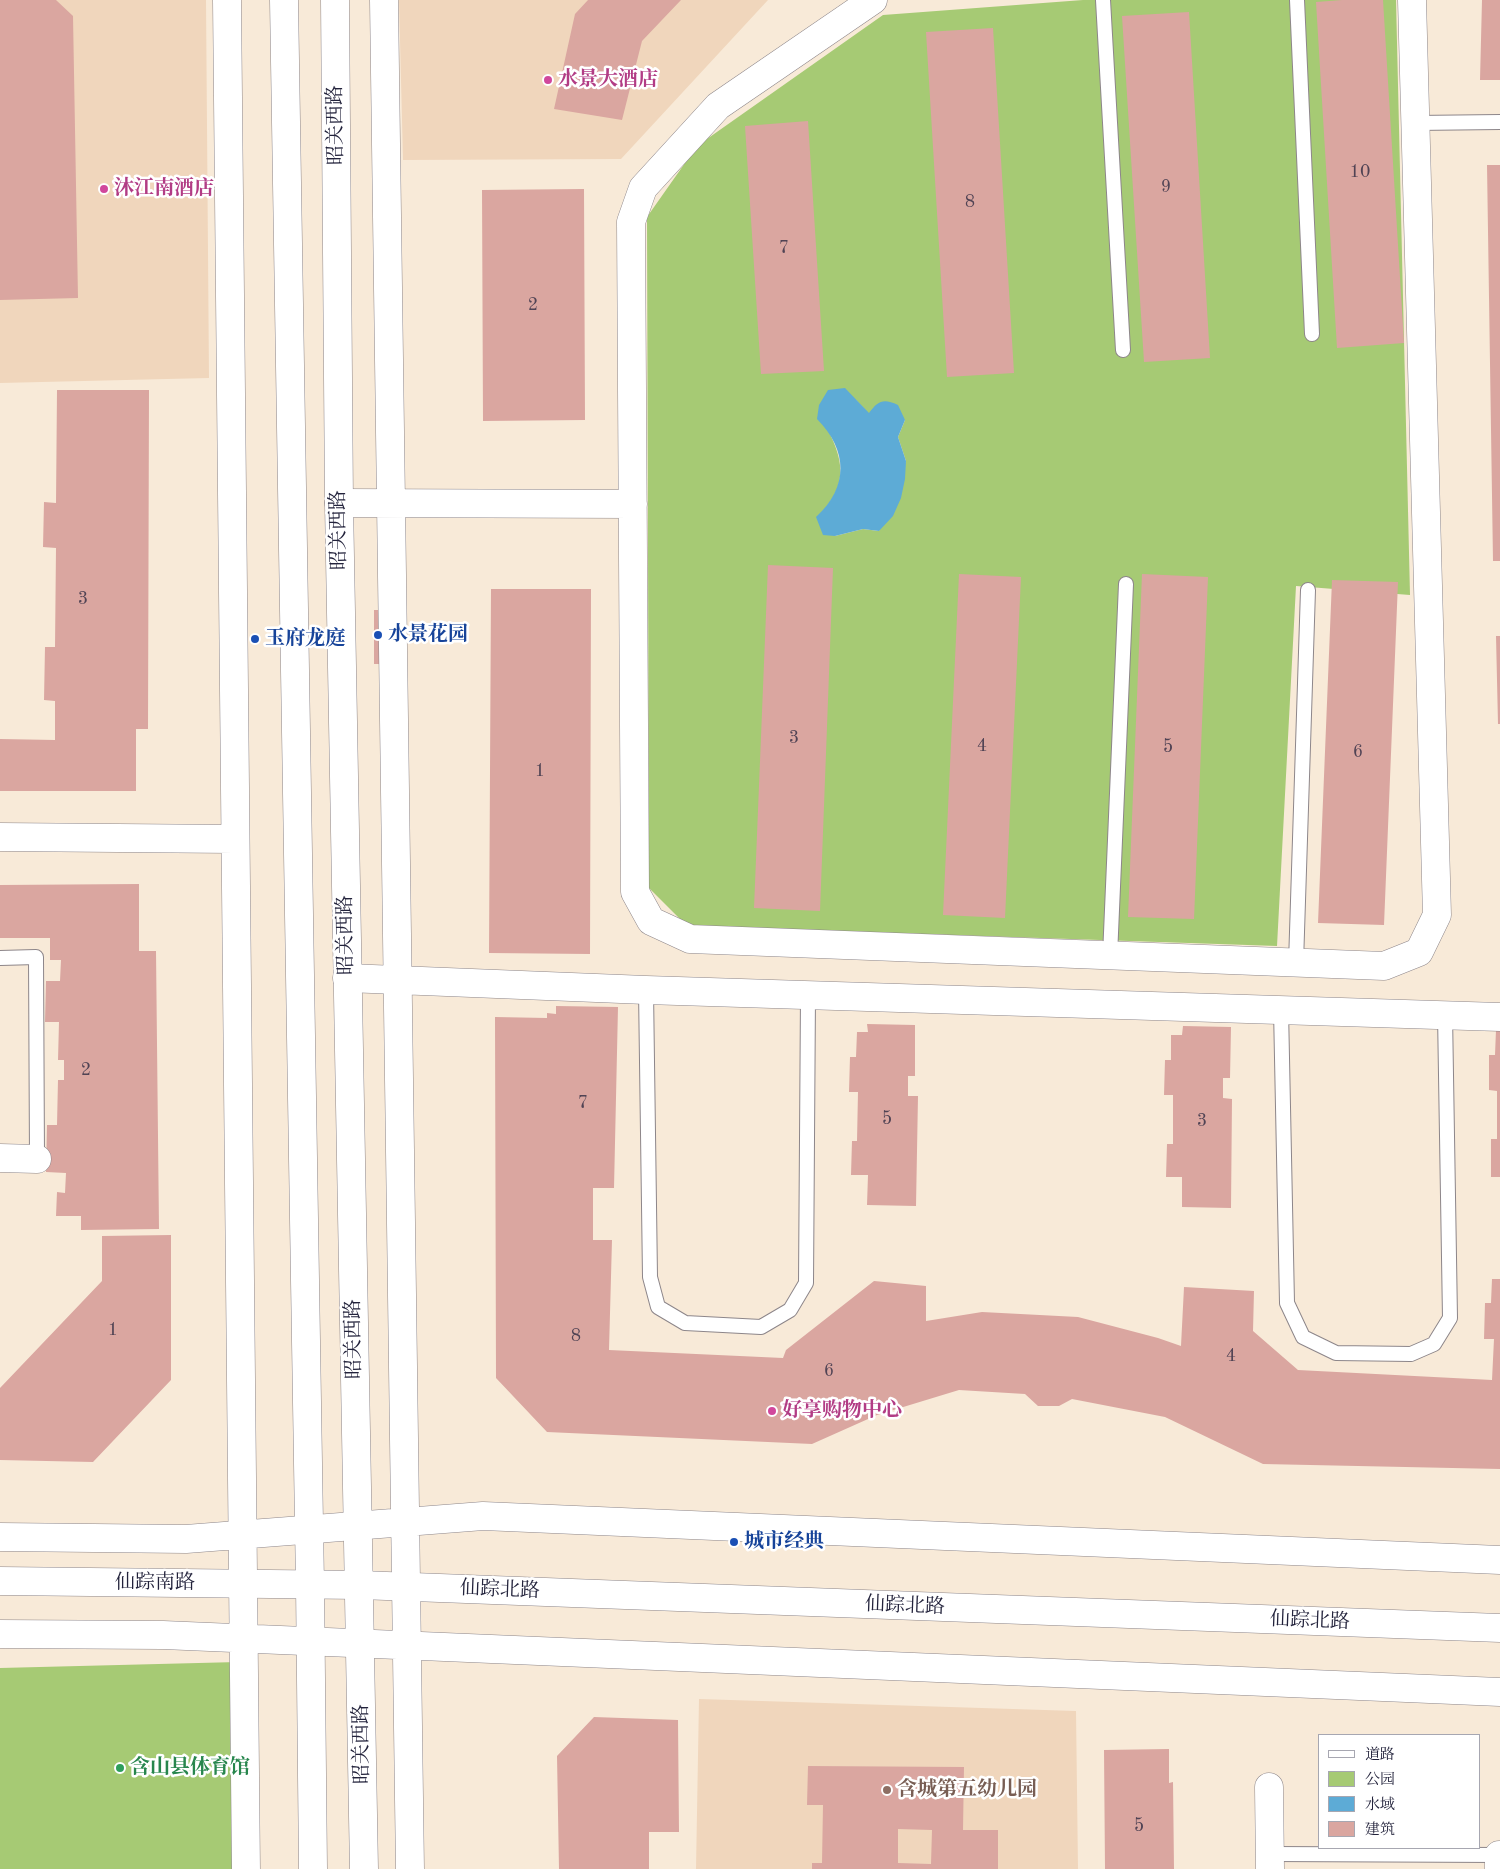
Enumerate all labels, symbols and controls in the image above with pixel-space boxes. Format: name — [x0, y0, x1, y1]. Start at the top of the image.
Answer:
place label: 水景大酒店 — [558, 68, 658, 92]
marker: 水景大酒店 — [542, 74, 554, 86]
street label: 昭关西路 — [323, 85, 349, 165]
house number: 10 — [1350, 161, 1370, 183]
house number: 9 — [1161, 176, 1171, 198]
place label: 沐江南酒店 — [114, 177, 214, 201]
marker: 沐江南酒店 — [98, 183, 110, 195]
house number: 8 — [965, 191, 975, 213]
house number: 7 — [779, 237, 789, 259]
house number: 2 — [528, 294, 538, 316]
street label: 昭关西路 — [326, 490, 352, 570]
house number: 3 — [78, 588, 88, 610]
place label: 水景花园 — [388, 623, 468, 647]
place label: 玉府龙庭 — [265, 627, 345, 651]
marker: 水景花园 — [372, 629, 384, 641]
marker: 玉府龙庭 — [249, 633, 261, 645]
house number: 3 — [789, 727, 799, 749]
house number: 4 — [977, 735, 987, 757]
house number: 5 — [1163, 736, 1173, 758]
house number: 6 — [1353, 741, 1363, 763]
house number: 1 — [535, 760, 545, 782]
street label: 昭关西路 — [333, 895, 359, 975]
house number: 2 — [81, 1059, 91, 1081]
house number: 7 — [578, 1092, 588, 1114]
house number: 5 — [882, 1108, 892, 1130]
house number: 3 — [1197, 1110, 1207, 1132]
street label: 昭关西路 — [341, 1299, 367, 1379]
house number: 1 — [108, 1319, 118, 1341]
house number: 8 — [571, 1325, 581, 1347]
house number: 4 — [1226, 1345, 1236, 1367]
house number: 6 — [824, 1360, 834, 1382]
place label: 好享购物中心 — [782, 1399, 902, 1423]
marker: 好享购物中心 — [766, 1405, 778, 1417]
place label: 城市经典 — [744, 1530, 824, 1554]
marker: 城市经典 — [728, 1536, 740, 1548]
street label: 仙踪南路 — [115, 1571, 195, 1595]
street label: 仙踪北路 — [460, 1577, 540, 1603]
street label: 仙踪北路 — [865, 1593, 945, 1619]
street label: 仙踪北路 — [1270, 1608, 1350, 1634]
street label: 昭关西路 — [349, 1704, 375, 1784]
legend — [1318, 1734, 1480, 1849]
text: 道路 — [1365, 1748, 1395, 1763]
place label: 含山县体育馆 — [130, 1756, 250, 1780]
marker: 含山县体育馆 — [114, 1762, 126, 1774]
text: 公园 — [1365, 1773, 1395, 1788]
place label: 含城第五幼儿园 — [897, 1778, 1037, 1802]
marker: 含城第五幼儿园 — [881, 1784, 893, 1796]
text: 水域 — [1365, 1798, 1395, 1813]
house number: 5 — [1134, 1815, 1144, 1837]
text: 建筑 — [1365, 1823, 1395, 1838]

